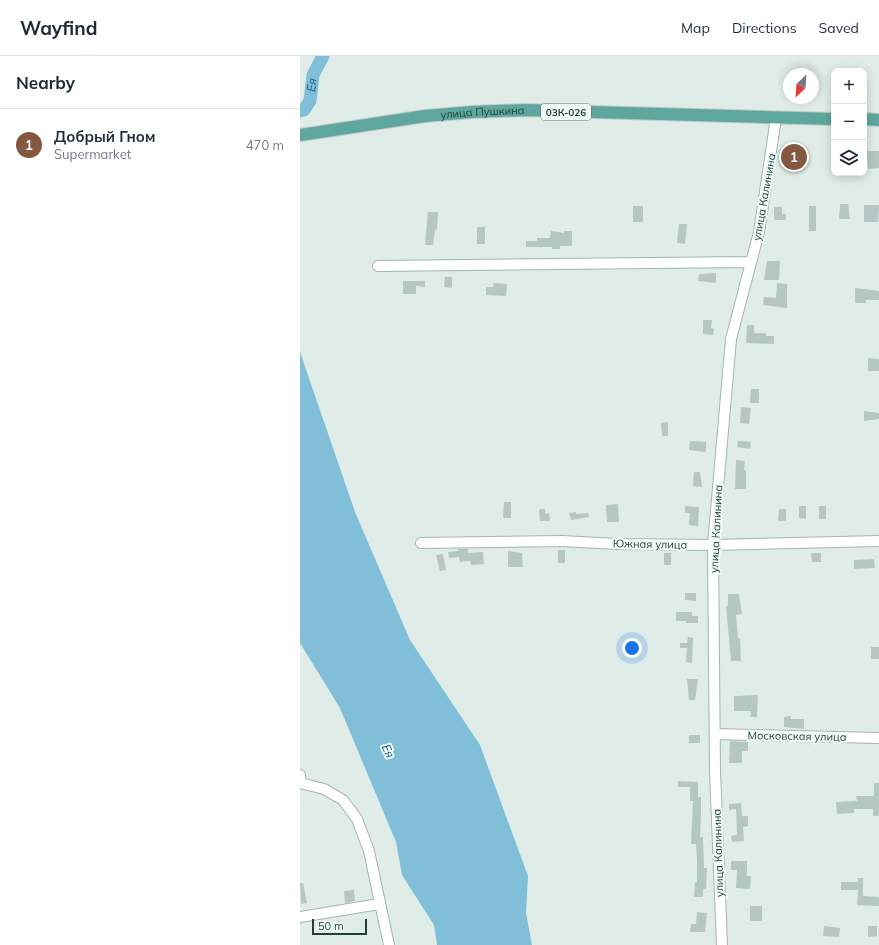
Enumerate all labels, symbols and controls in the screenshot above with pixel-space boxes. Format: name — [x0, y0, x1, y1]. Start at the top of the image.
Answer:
text: Wayfind — [20, 16, 97, 40]
text: Map — [681, 19, 710, 37]
text: Directions — [732, 19, 797, 37]
text: Saved — [819, 19, 859, 37]
north arrow — [783, 68, 819, 104]
map controls — [831, 68, 867, 176]
button: + — [831, 68, 867, 104]
text: Nearby — [16, 72, 75, 93]
water label: Ея — [303, 77, 320, 93]
street label: улица Пушкина — [440, 103, 525, 122]
road number: 03К-026 — [541, 104, 591, 120]
button: − — [831, 104, 867, 140]
text: Добрый Гном — [54, 127, 155, 146]
text: 1 — [25, 137, 33, 153]
text: 470 m — [246, 137, 284, 153]
button: layers — [831, 140, 867, 176]
pin: 1 — [781, 142, 807, 172]
text: Supermarket — [54, 146, 131, 162]
street label: улица Калинина — [749, 152, 779, 242]
street label: улица Калинина — [707, 485, 725, 573]
street label: Южная улица — [613, 536, 687, 552]
your location — [622, 638, 642, 658]
street label: Московская улица — [747, 728, 847, 744]
water label: Ея — [379, 742, 398, 760]
street label: улица Калинина — [709, 809, 727, 897]
scale bar — [312, 917, 367, 936]
text: 50 m — [318, 919, 344, 933]

